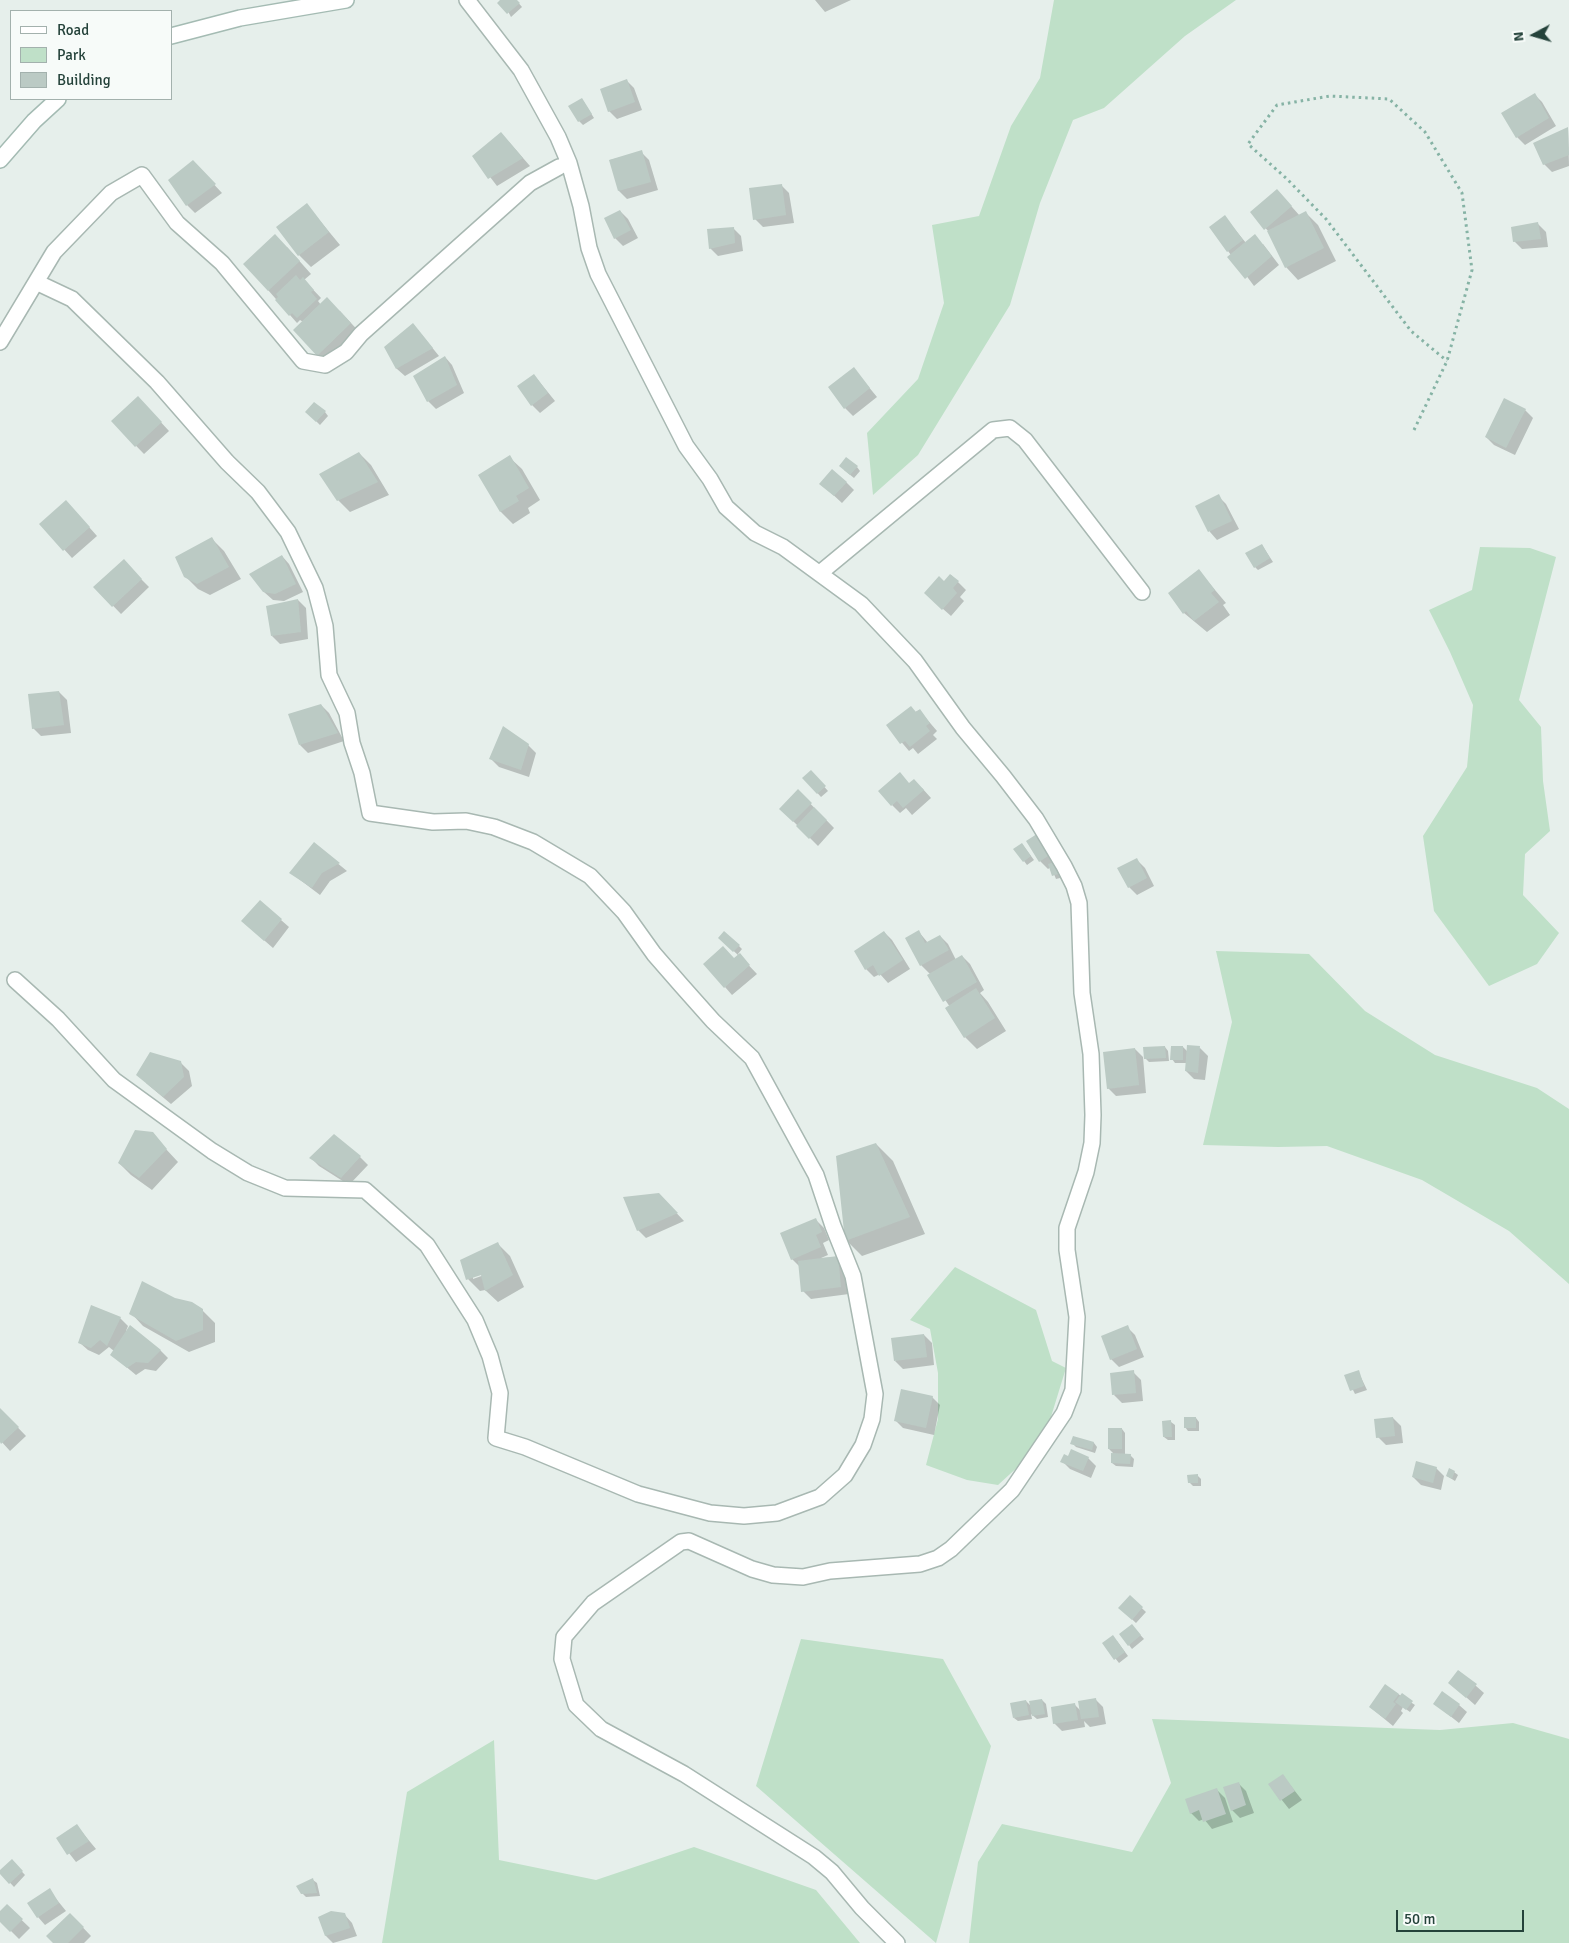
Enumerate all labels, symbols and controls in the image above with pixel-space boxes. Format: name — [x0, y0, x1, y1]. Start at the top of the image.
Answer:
legend — [10, 10, 172, 100]
north arrow — [1509, 10, 1559, 60]
text: Road — [57, 21, 89, 39]
text: N — [1510, 31, 1528, 42]
text: Park — [57, 46, 86, 64]
text: Building — [57, 71, 111, 89]
scale bar — [1399, 1900, 1526, 1932]
text: 50 m — [1404, 1910, 1435, 1928]

